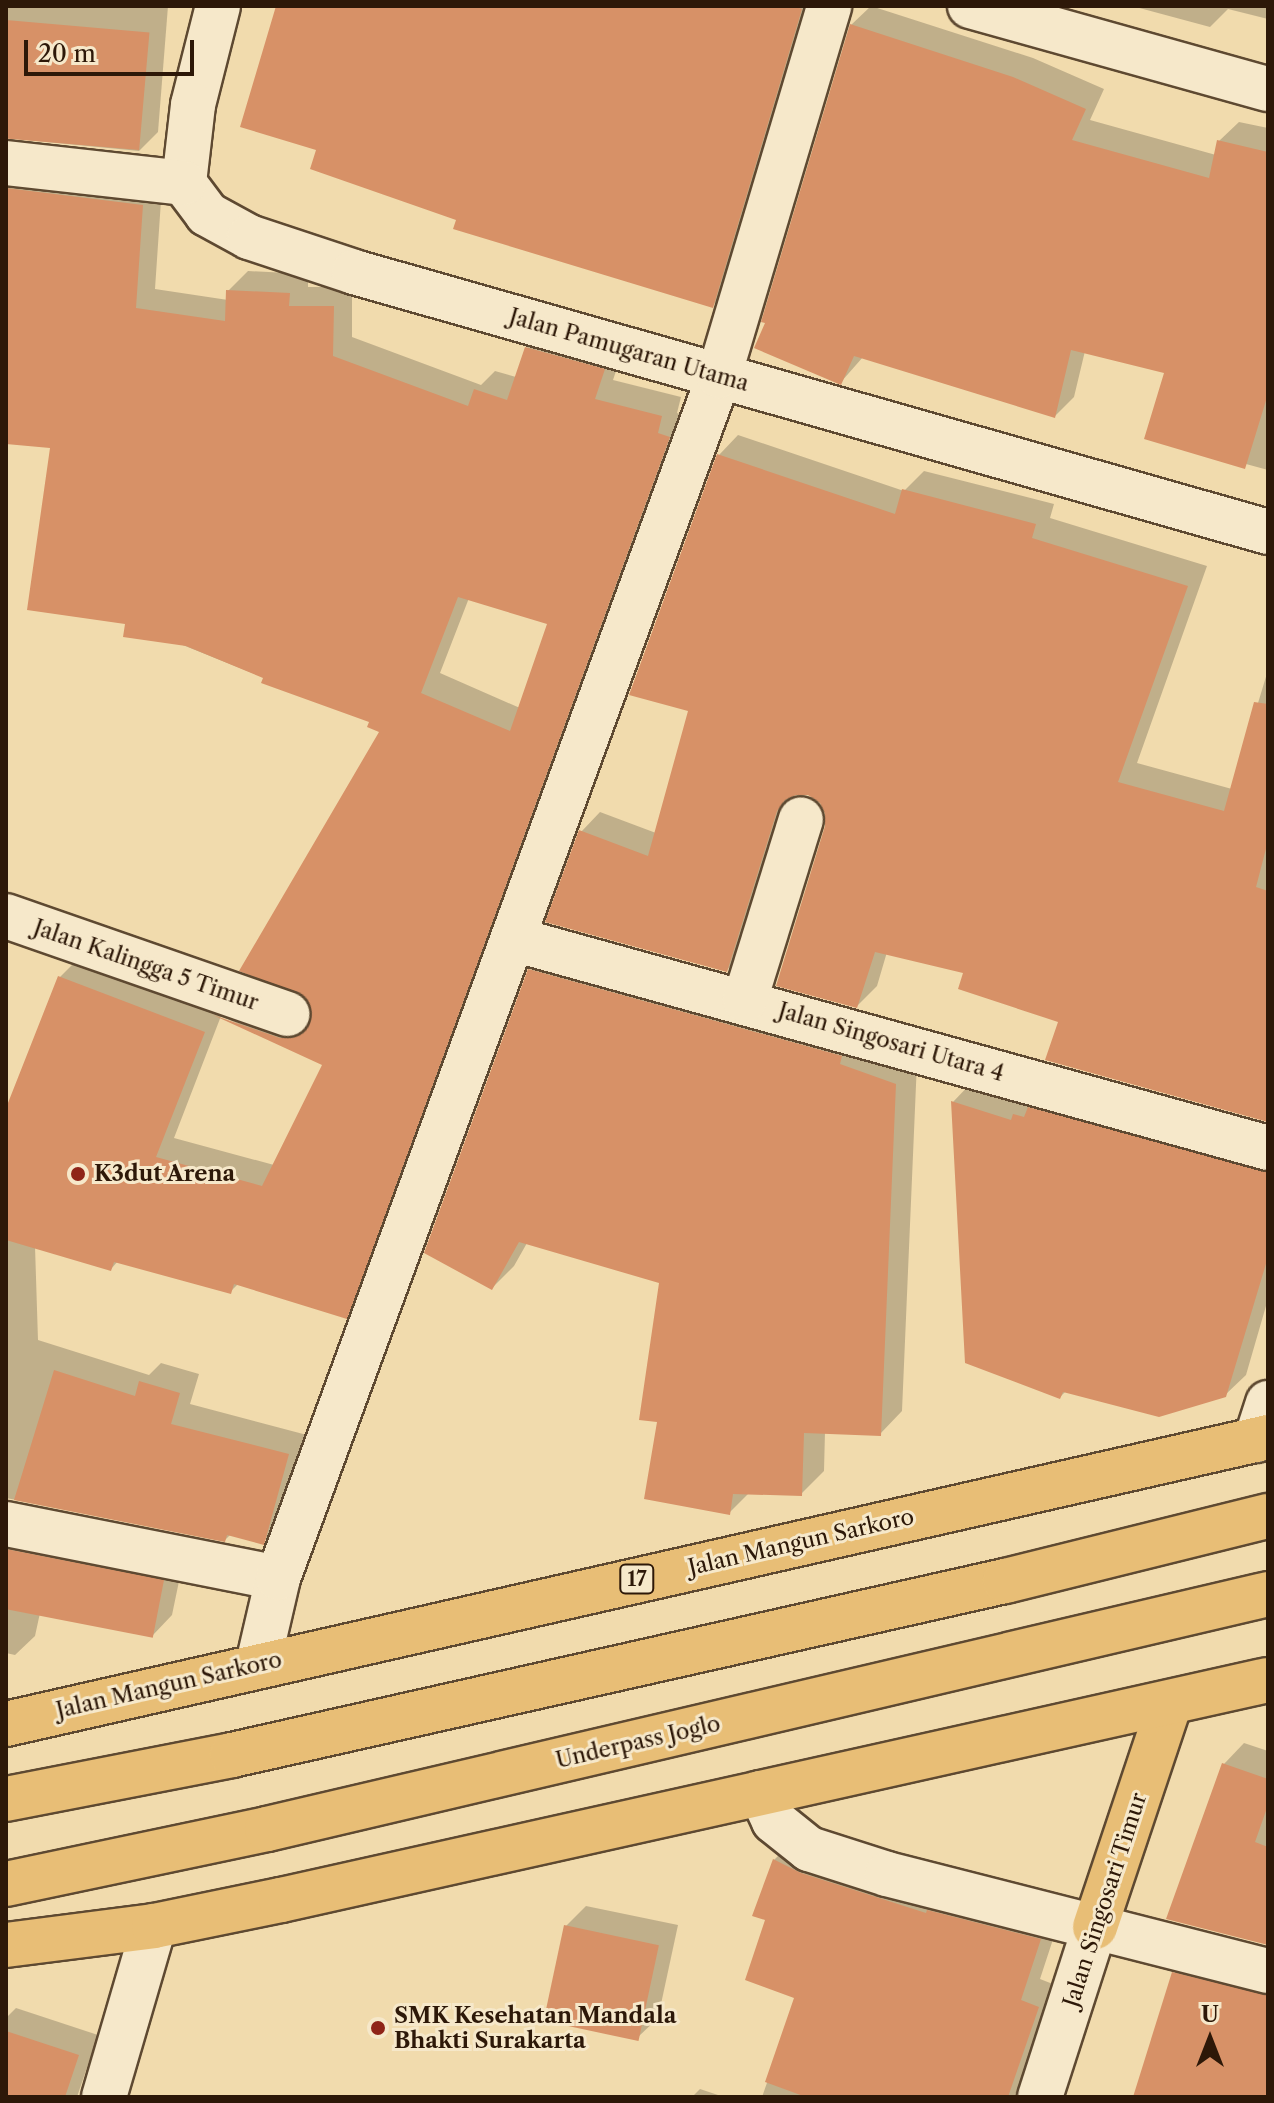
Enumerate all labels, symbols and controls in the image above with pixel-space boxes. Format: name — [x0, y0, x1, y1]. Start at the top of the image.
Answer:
scale bar — [28, 24, 198, 74]
text: 20 m — [38, 39, 96, 68]
street label: Jalan Pamugaran Utama — [506, 303, 752, 397]
street label: Jalan Kalingga 5 Timur — [30, 914, 262, 1016]
street label: Jalan Singosari Utara 4 — [775, 997, 1007, 1087]
place label: K3dut Arena — [94, 1161, 236, 1187]
marker: K3dut Arena — [69, 1165, 87, 1183]
street label: Jalan Mangun Sarkoro — [686, 1503, 916, 1581]
road number: 17 — [619, 1563, 655, 1595]
street label: Jalan Mangun Sarkoro — [54, 1646, 284, 1724]
street label: Underpass Joglo — [553, 1710, 723, 1774]
street label: Jalan Singosari Timur — [1058, 1789, 1152, 2011]
north arrow — [1170, 1999, 1250, 2079]
text: U — [1201, 2001, 1219, 2028]
place label: SMK Kesehatan Mandala Bhakti Surakarta — [394, 2002, 677, 2054]
marker: SMK Kesehatan Mandala Bhakti Surakarta — [369, 2019, 387, 2037]

